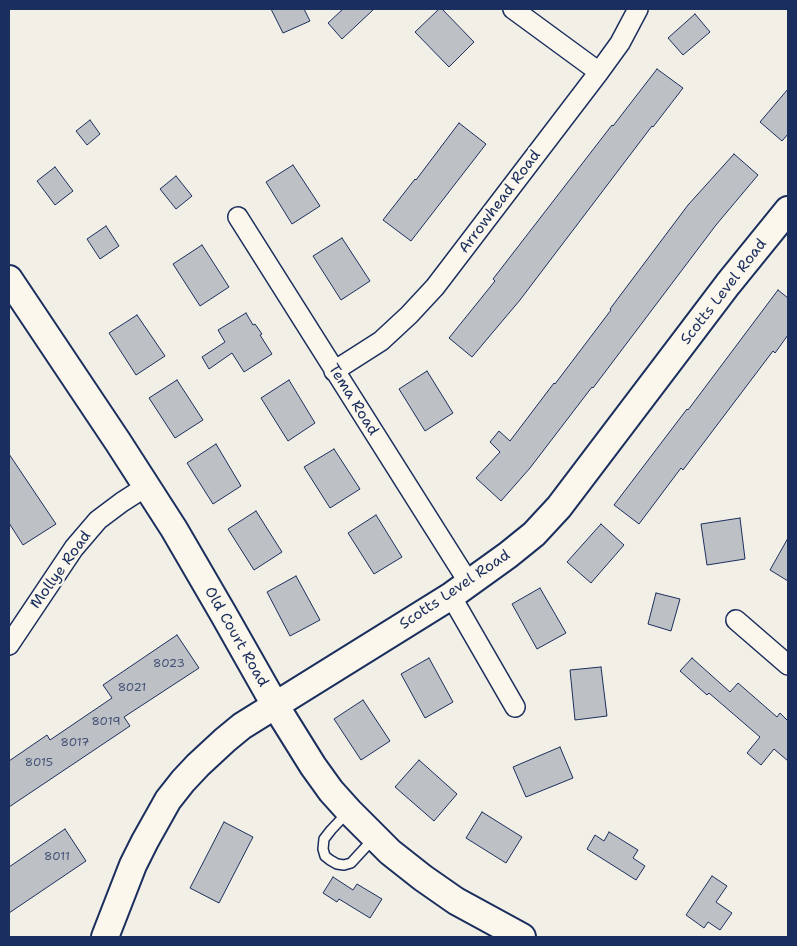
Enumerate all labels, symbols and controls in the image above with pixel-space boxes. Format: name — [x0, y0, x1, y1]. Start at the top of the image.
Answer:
street label: Arrowhead Road — [455, 147, 545, 257]
street label: Scotts Level Road — [677, 236, 771, 348]
street label: Tema Road — [324, 361, 382, 439]
street label: Mollye Road — [27, 528, 95, 612]
street label: Scotts Level Road — [396, 546, 514, 634]
street label: Old Court Road — [200, 584, 272, 690]
house number: 8023 — [153, 657, 185, 671]
house number: 8021 — [118, 681, 146, 695]
house number: 8019 — [91, 715, 121, 729]
house number: 8017 — [61, 736, 89, 750]
house number: 8015 — [25, 756, 53, 770]
house number: 8011 — [44, 850, 70, 864]

